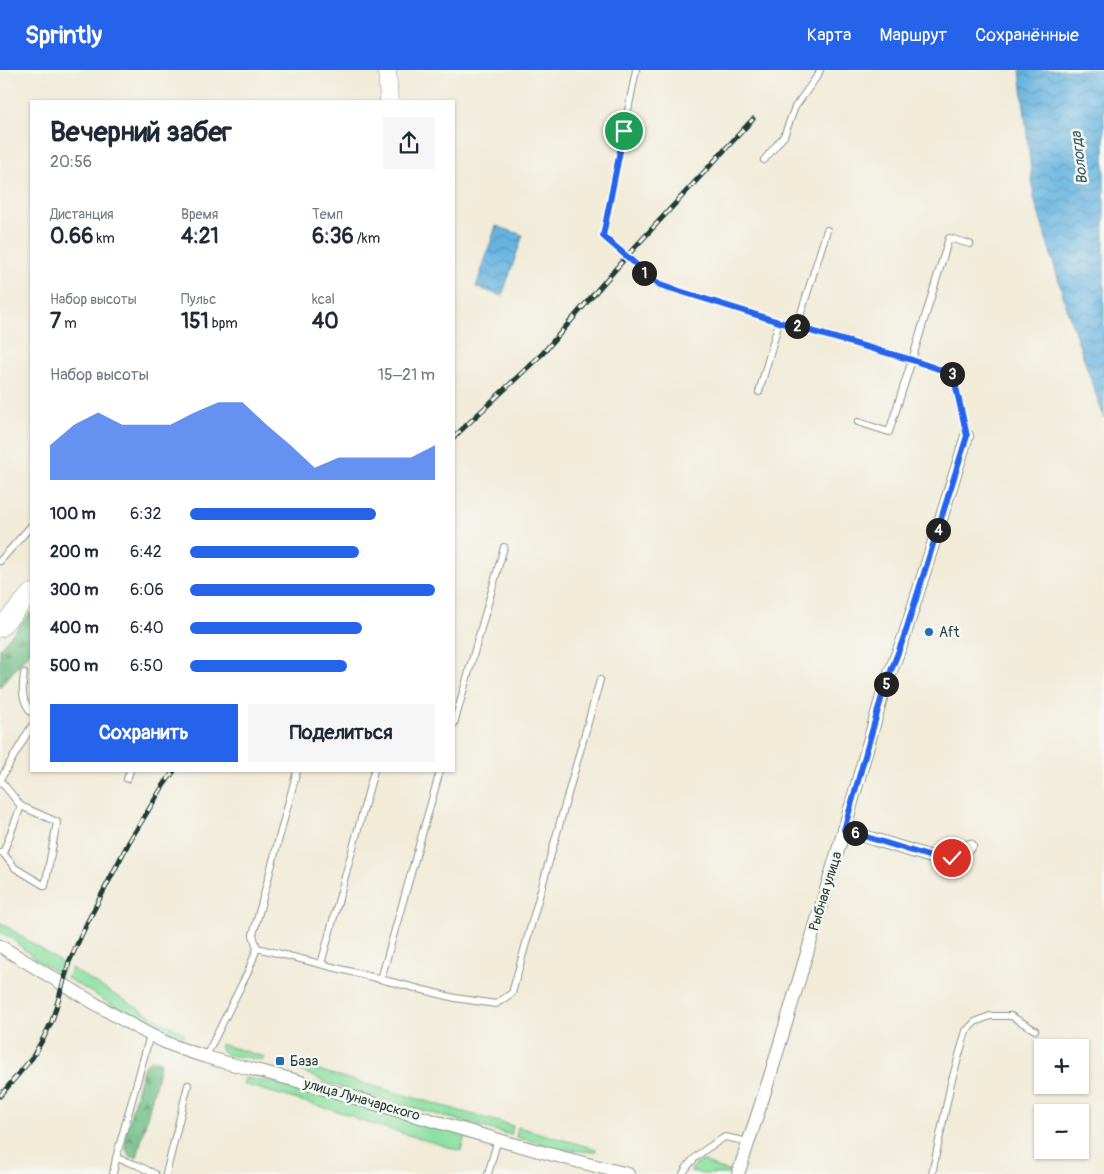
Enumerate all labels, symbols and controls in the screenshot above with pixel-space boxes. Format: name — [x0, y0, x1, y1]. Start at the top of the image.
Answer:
text: Sprintly — [25, 21, 102, 50]
text: Карта — [807, 24, 851, 47]
text: Маршрут — [879, 24, 947, 47]
text: Сохранённые — [975, 24, 1079, 47]
pin — [603, 110, 645, 152]
text: Вечерний забег — [50, 115, 232, 150]
button: share — [383, 117, 435, 169]
icon: arrive — [610, 117, 638, 145]
water label: Вологда — [1067, 129, 1092, 185]
text: 20:56 — [50, 152, 92, 172]
text: Дистанция — [50, 206, 114, 223]
text: Время — [181, 206, 218, 223]
text: Темп — [312, 206, 343, 223]
text: 0.66 — [50, 223, 93, 250]
text: 4:21 — [181, 223, 219, 250]
text: 6:36 — [312, 223, 354, 250]
text: km — [93, 230, 115, 247]
text: /km — [354, 230, 380, 247]
pin: 1 — [632, 260, 656, 286]
text: 1 — [642, 265, 647, 282]
text: Набор высоты — [50, 291, 137, 308]
text: Пульс — [181, 291, 216, 308]
text: kcal — [312, 291, 335, 308]
text: 7 — [50, 308, 61, 335]
text: 151 — [181, 308, 209, 335]
text: 40 — [312, 308, 339, 335]
pin: 2 — [784, 314, 810, 338]
text: m — [61, 315, 77, 332]
text: bpm — [209, 315, 238, 332]
text: 2 — [794, 318, 801, 335]
pin: 3 — [940, 362, 964, 386]
text: Набор высоты — [50, 365, 149, 385]
text: 15–21 m — [378, 365, 435, 385]
text: 3 — [949, 366, 956, 383]
text: 100 m — [50, 504, 96, 524]
text: 6:32 — [130, 504, 161, 524]
pin: 4 — [926, 518, 950, 542]
text: 4 — [934, 522, 943, 539]
text: 200 m — [50, 542, 98, 562]
text: 6:42 — [130, 542, 162, 562]
text: 300 m — [50, 580, 98, 600]
text: 6:06 — [130, 580, 164, 600]
text: 400 m — [50, 618, 99, 638]
text: 6:40 — [130, 618, 164, 638]
place label: Aft — [939, 624, 960, 641]
marker: Aft — [923, 626, 935, 638]
text: 500 m — [50, 656, 98, 676]
text: 6:50 — [130, 656, 163, 676]
pin: 5 — [874, 672, 898, 696]
text: 5 — [883, 676, 890, 693]
button: Сохранить — [50, 704, 238, 762]
button: Поделиться — [248, 704, 435, 762]
pin: 6 — [842, 820, 868, 846]
text: 6 — [851, 825, 860, 842]
pin — [931, 837, 973, 879]
icon: check — [938, 844, 966, 872]
street label: Рыбная улица — [805, 849, 846, 933]
map controls — [1034, 1039, 1089, 1159]
button: + — [1034, 1039, 1089, 1094]
place label: База — [290, 1053, 318, 1070]
marker: База — [274, 1055, 286, 1067]
street label: улица Луначарского — [301, 1074, 422, 1124]
button: − — [1034, 1104, 1089, 1159]

